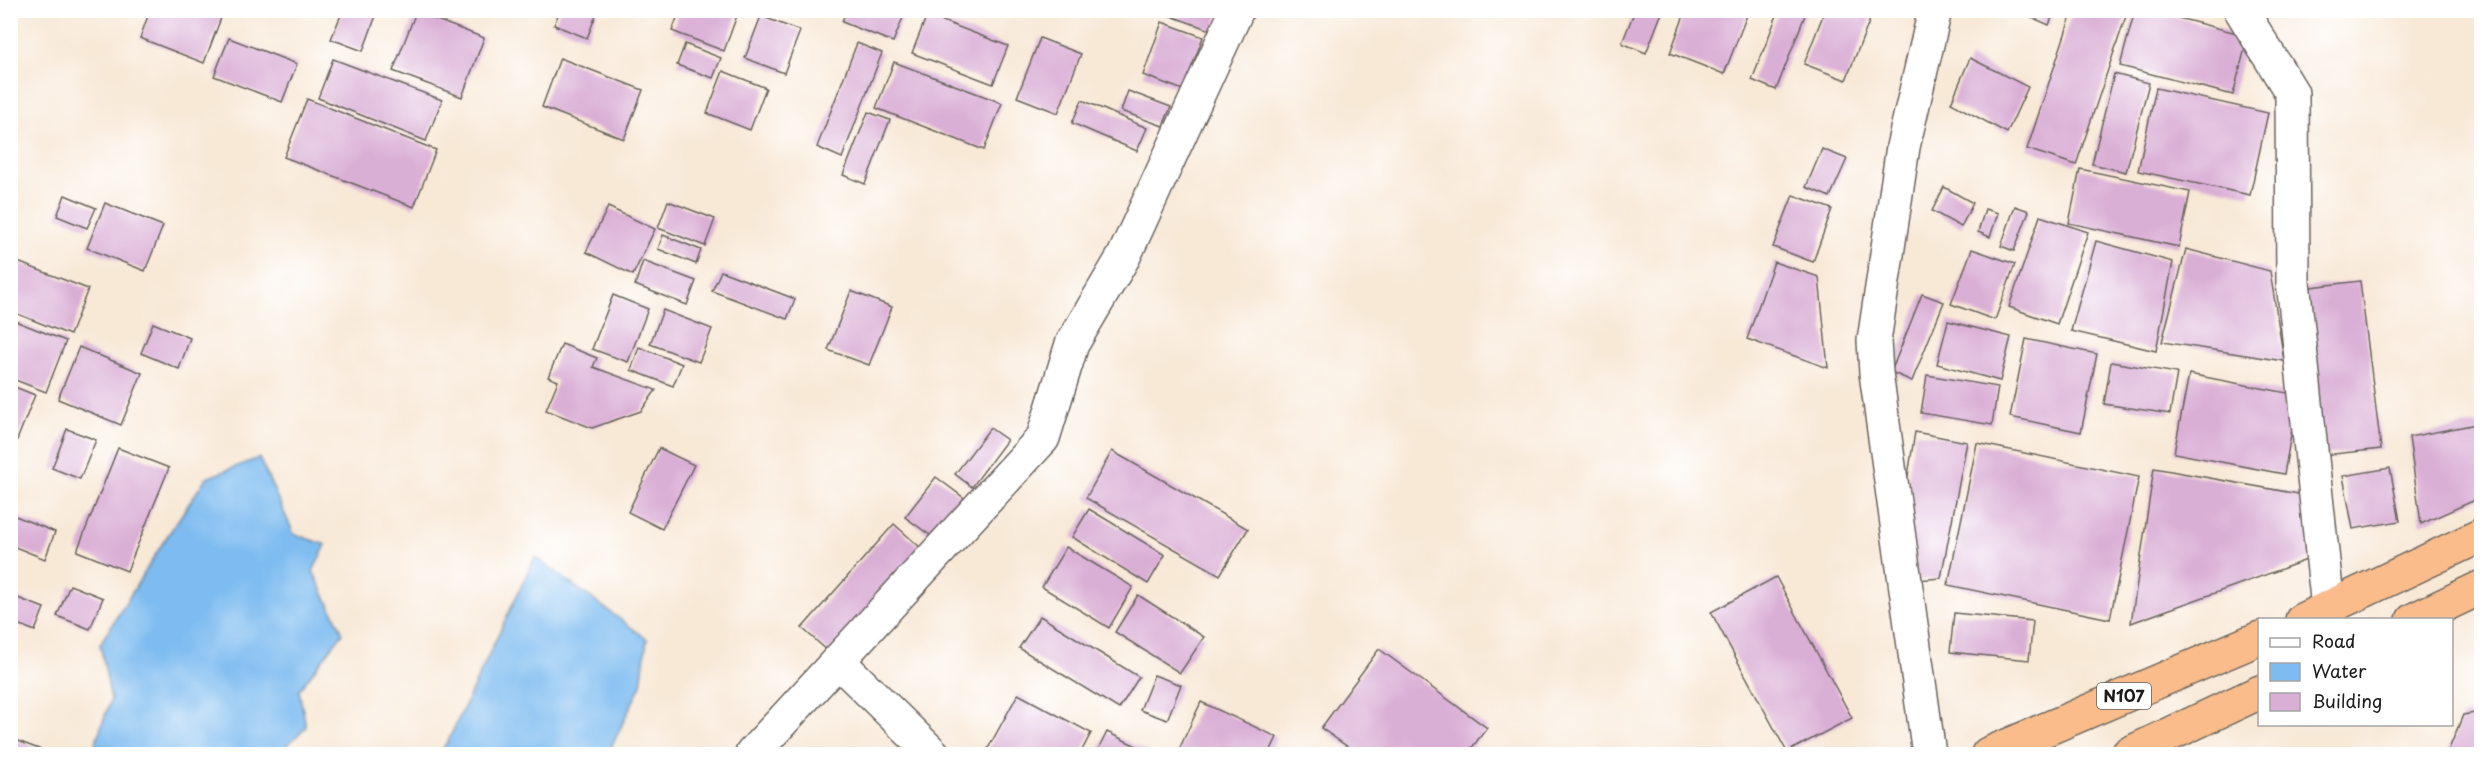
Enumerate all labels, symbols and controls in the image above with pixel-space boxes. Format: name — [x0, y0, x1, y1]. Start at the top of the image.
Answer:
legend — [2258, 618, 2453, 726]
text: Road — [2312, 627, 2356, 654]
text: Water — [2312, 657, 2367, 684]
road number: N107 — [2097, 683, 2151, 709]
text: Building — [2312, 687, 2382, 714]

